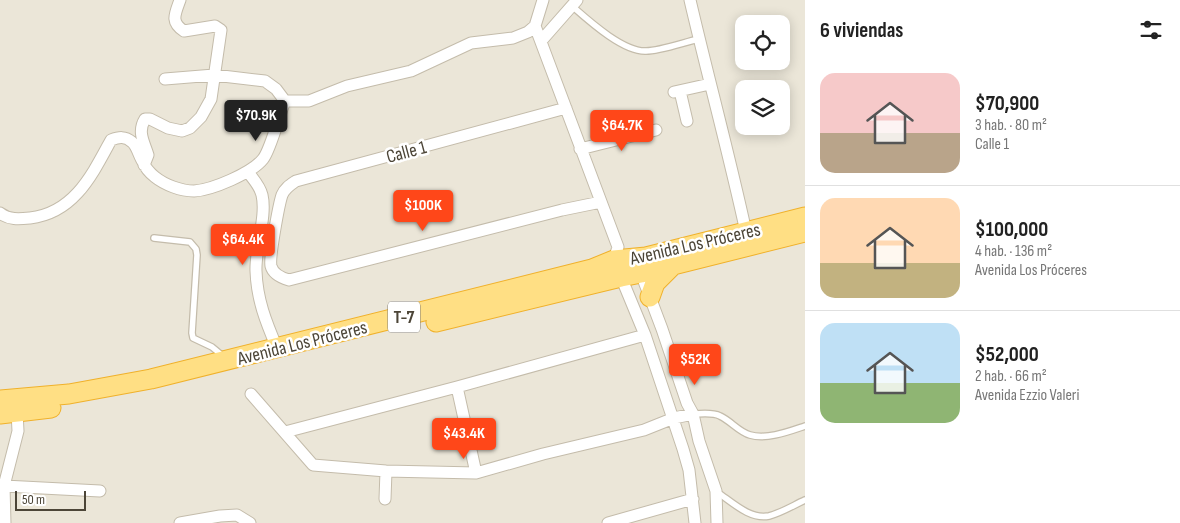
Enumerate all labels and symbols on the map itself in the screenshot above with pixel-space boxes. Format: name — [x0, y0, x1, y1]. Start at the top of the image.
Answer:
pin: $70.9K — [215, 100, 297, 142]
pin: $64.7K — [581, 110, 663, 152]
street label: Calle 1 — [384, 136, 429, 169]
pin: $100K — [388, 190, 458, 232]
street label: Avenida Los Próceres — [627, 218, 763, 271]
pin: $64.4K — [202, 224, 284, 266]
road number: T-7 — [388, 302, 420, 332]
street label: Avenida Los Próceres — [234, 316, 370, 371]
pin: $52K — [665, 344, 725, 386]
pin: $43.4K — [423, 418, 505, 460]
scale bar — [15, 488, 86, 511]

